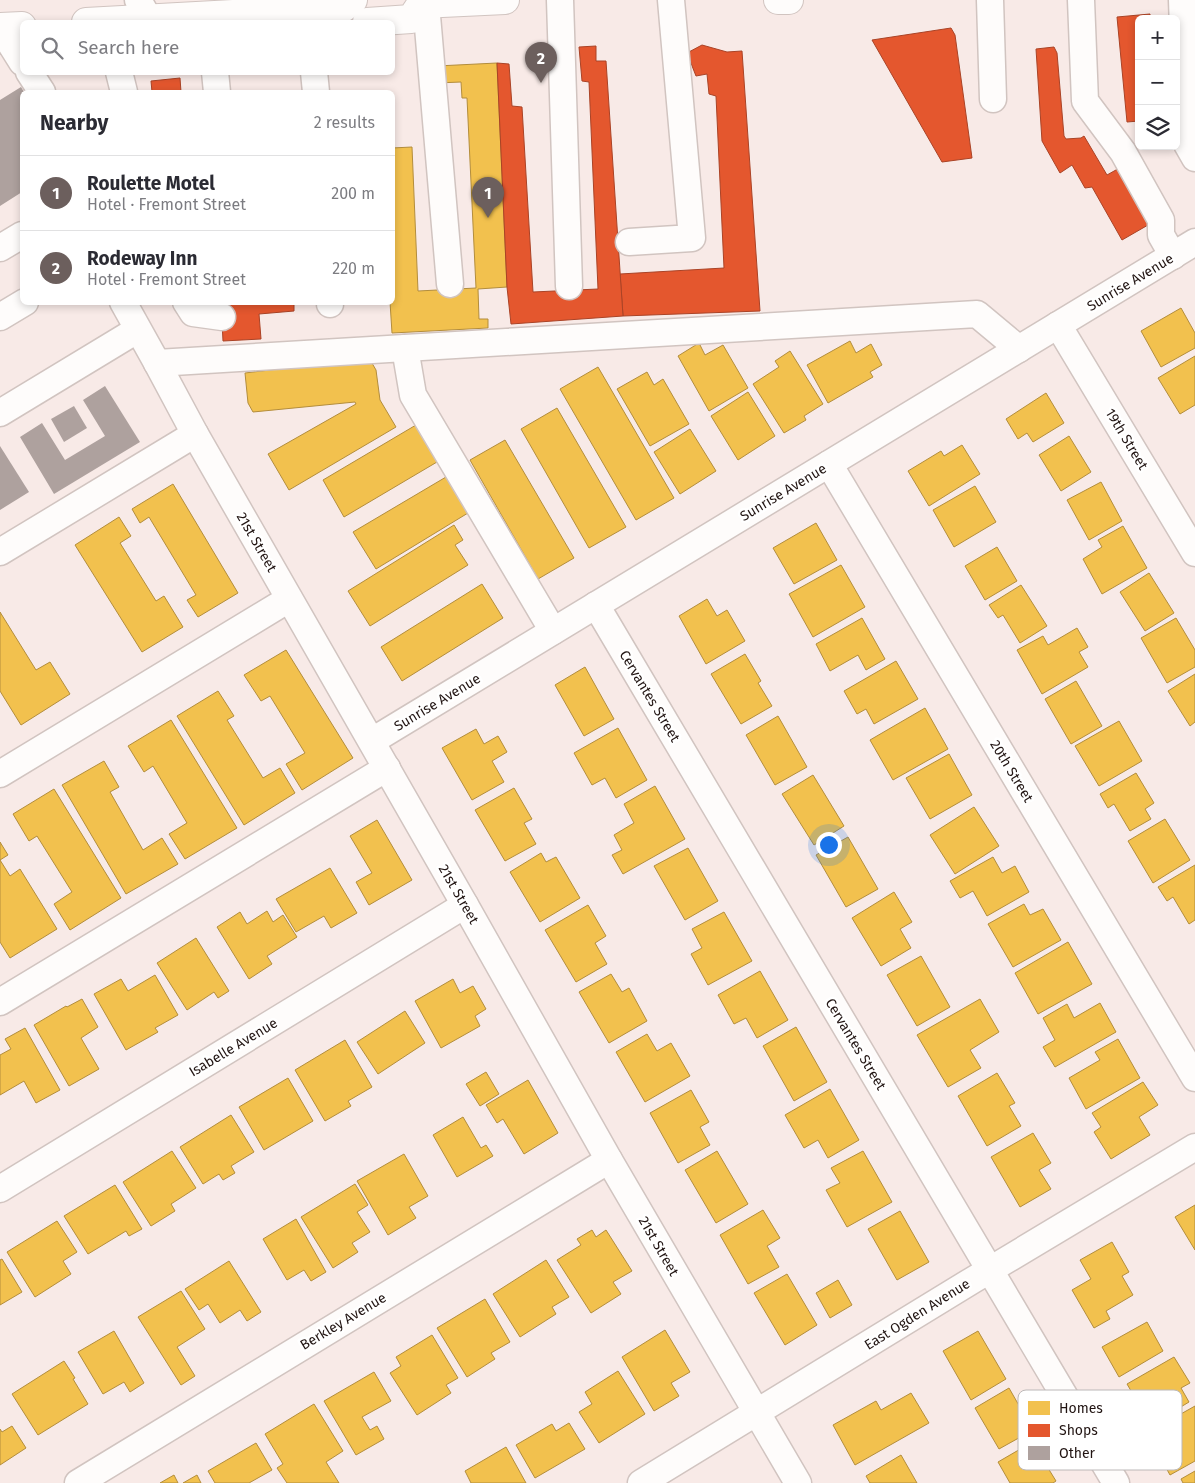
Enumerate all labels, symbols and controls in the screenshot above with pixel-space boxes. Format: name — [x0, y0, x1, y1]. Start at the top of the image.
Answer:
map controls — [1135, 15, 1180, 150]
button: + — [1135, 15, 1180, 60]
search box — [20, 20, 395, 75]
icon: search — [38, 34, 66, 62]
text: Search here — [78, 36, 179, 59]
pin: 2 — [525, 42, 557, 83]
button: − — [1135, 60, 1180, 105]
button: layers — [1135, 105, 1180, 150]
text: Nearby — [40, 110, 108, 136]
text: 2 results — [314, 113, 375, 132]
text: Roulette Motel — [87, 172, 215, 195]
pin: 1 — [472, 177, 504, 218]
text: 1 — [52, 184, 60, 203]
text: 200 m — [331, 184, 375, 203]
text: Hotel · Fremont Street — [87, 195, 246, 214]
text: Rodeway Inn — [87, 247, 197, 270]
street label: Sunrise Avenue — [1084, 250, 1177, 315]
text: 2 — [52, 259, 60, 278]
text: 220 m — [332, 259, 375, 278]
text: Hotel · Fremont Street — [87, 270, 246, 289]
street label: 19th Street — [1102, 406, 1152, 474]
street label: Sunrise Avenue — [737, 460, 830, 525]
street label: 21st Street — [233, 509, 281, 576]
street label: Cervantes Street — [616, 647, 684, 746]
street label: Sunrise Avenue — [391, 670, 484, 735]
street label: 20th Street — [986, 737, 1037, 806]
your location — [816, 832, 842, 858]
street label: 21st Street — [435, 861, 483, 928]
street label: Cervantes Street — [822, 995, 890, 1094]
street label: Isabelle Avenue — [186, 1014, 281, 1080]
street label: 21st Street — [635, 1213, 683, 1280]
street label: East Ogden Avenue — [861, 1275, 973, 1354]
street label: Berkley Avenue — [297, 1289, 389, 1354]
legend — [1018, 1390, 1182, 1470]
text: Homes — [1059, 1400, 1103, 1417]
text: Shops — [1059, 1422, 1098, 1439]
text: Other — [1059, 1445, 1096, 1462]

